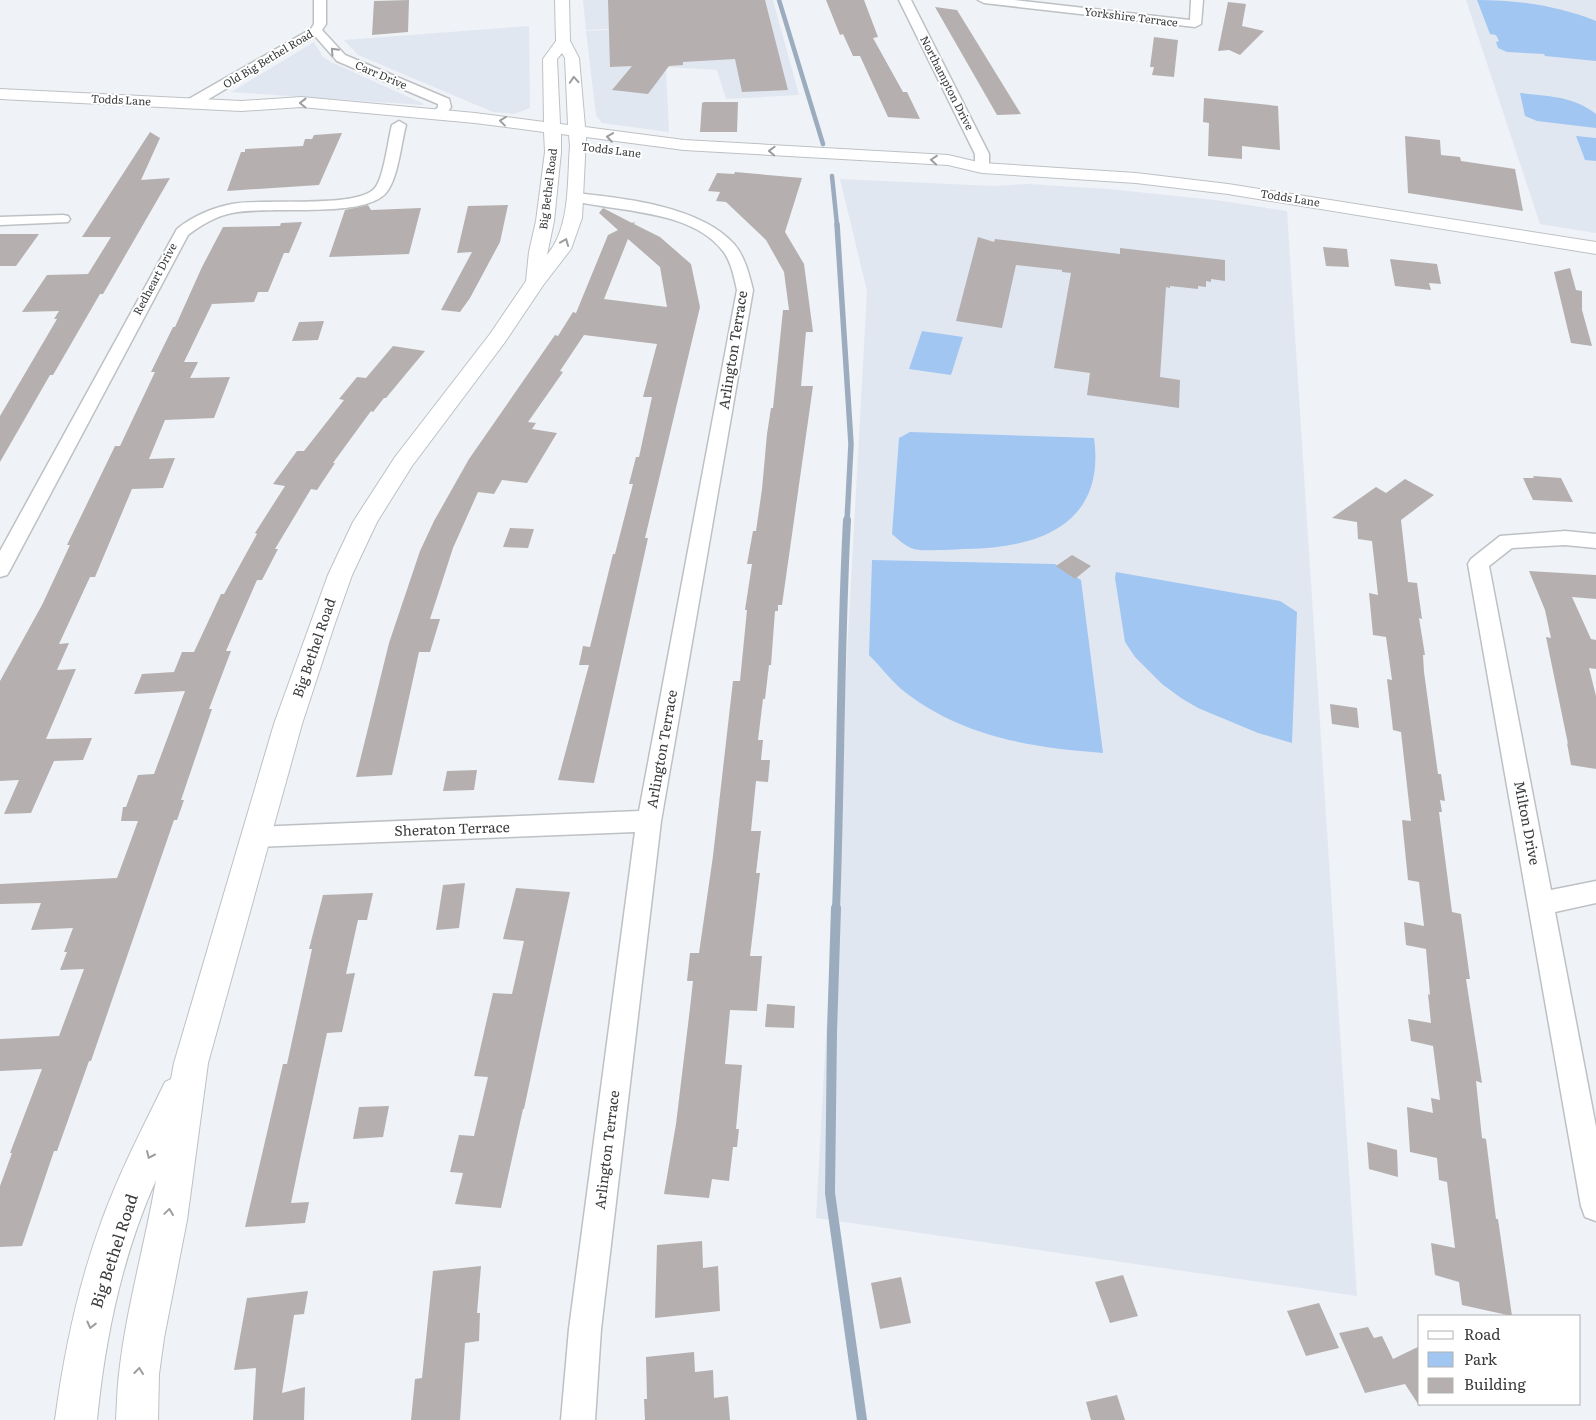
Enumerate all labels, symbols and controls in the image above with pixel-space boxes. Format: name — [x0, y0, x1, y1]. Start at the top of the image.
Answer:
street label: Yorkshire Terrace — [1083, 2, 1179, 30]
street label: Old Big Bethel Road — [219, 25, 316, 91]
street label: Northampton Drive — [917, 33, 979, 133]
one-way arrow — [331, 47, 340, 56]
street label: Carr Drive — [353, 56, 410, 92]
one-way arrow — [569, 76, 580, 84]
street label: Todds Lane — [91, 89, 152, 109]
one-way arrow — [299, 98, 306, 108]
one-way arrow — [499, 116, 507, 127]
one-way arrow — [605, 132, 614, 142]
street label: Todds Lane — [580, 137, 642, 161]
one-way arrow — [767, 145, 775, 156]
street label: Big Bethel Road — [534, 147, 560, 230]
one-way arrow — [930, 154, 938, 165]
street label: Todds Lane — [1259, 184, 1321, 210]
one-way arrow — [558, 238, 569, 247]
street label: Redheart Drive — [128, 239, 180, 317]
street label: Arlington Terrace — [713, 289, 751, 411]
street label: Big Bethel Road — [287, 595, 340, 700]
street label: Arlington Terrace — [641, 688, 681, 810]
street label: Milton Drive — [1510, 779, 1546, 867]
street label: Sheraton Terrace — [394, 816, 510, 840]
street label: Arlington Terrace — [589, 1089, 623, 1211]
one-way arrow — [145, 1150, 156, 1159]
street label: Big Bethel Road — [83, 1190, 143, 1311]
one-way arrow — [163, 1207, 174, 1215]
legend — [1418, 1315, 1581, 1405]
one-way arrow — [86, 1320, 97, 1329]
text: Road — [1464, 1322, 1500, 1345]
text: Park — [1464, 1347, 1498, 1370]
one-way arrow — [133, 1367, 144, 1375]
text: Building — [1464, 1372, 1526, 1395]

